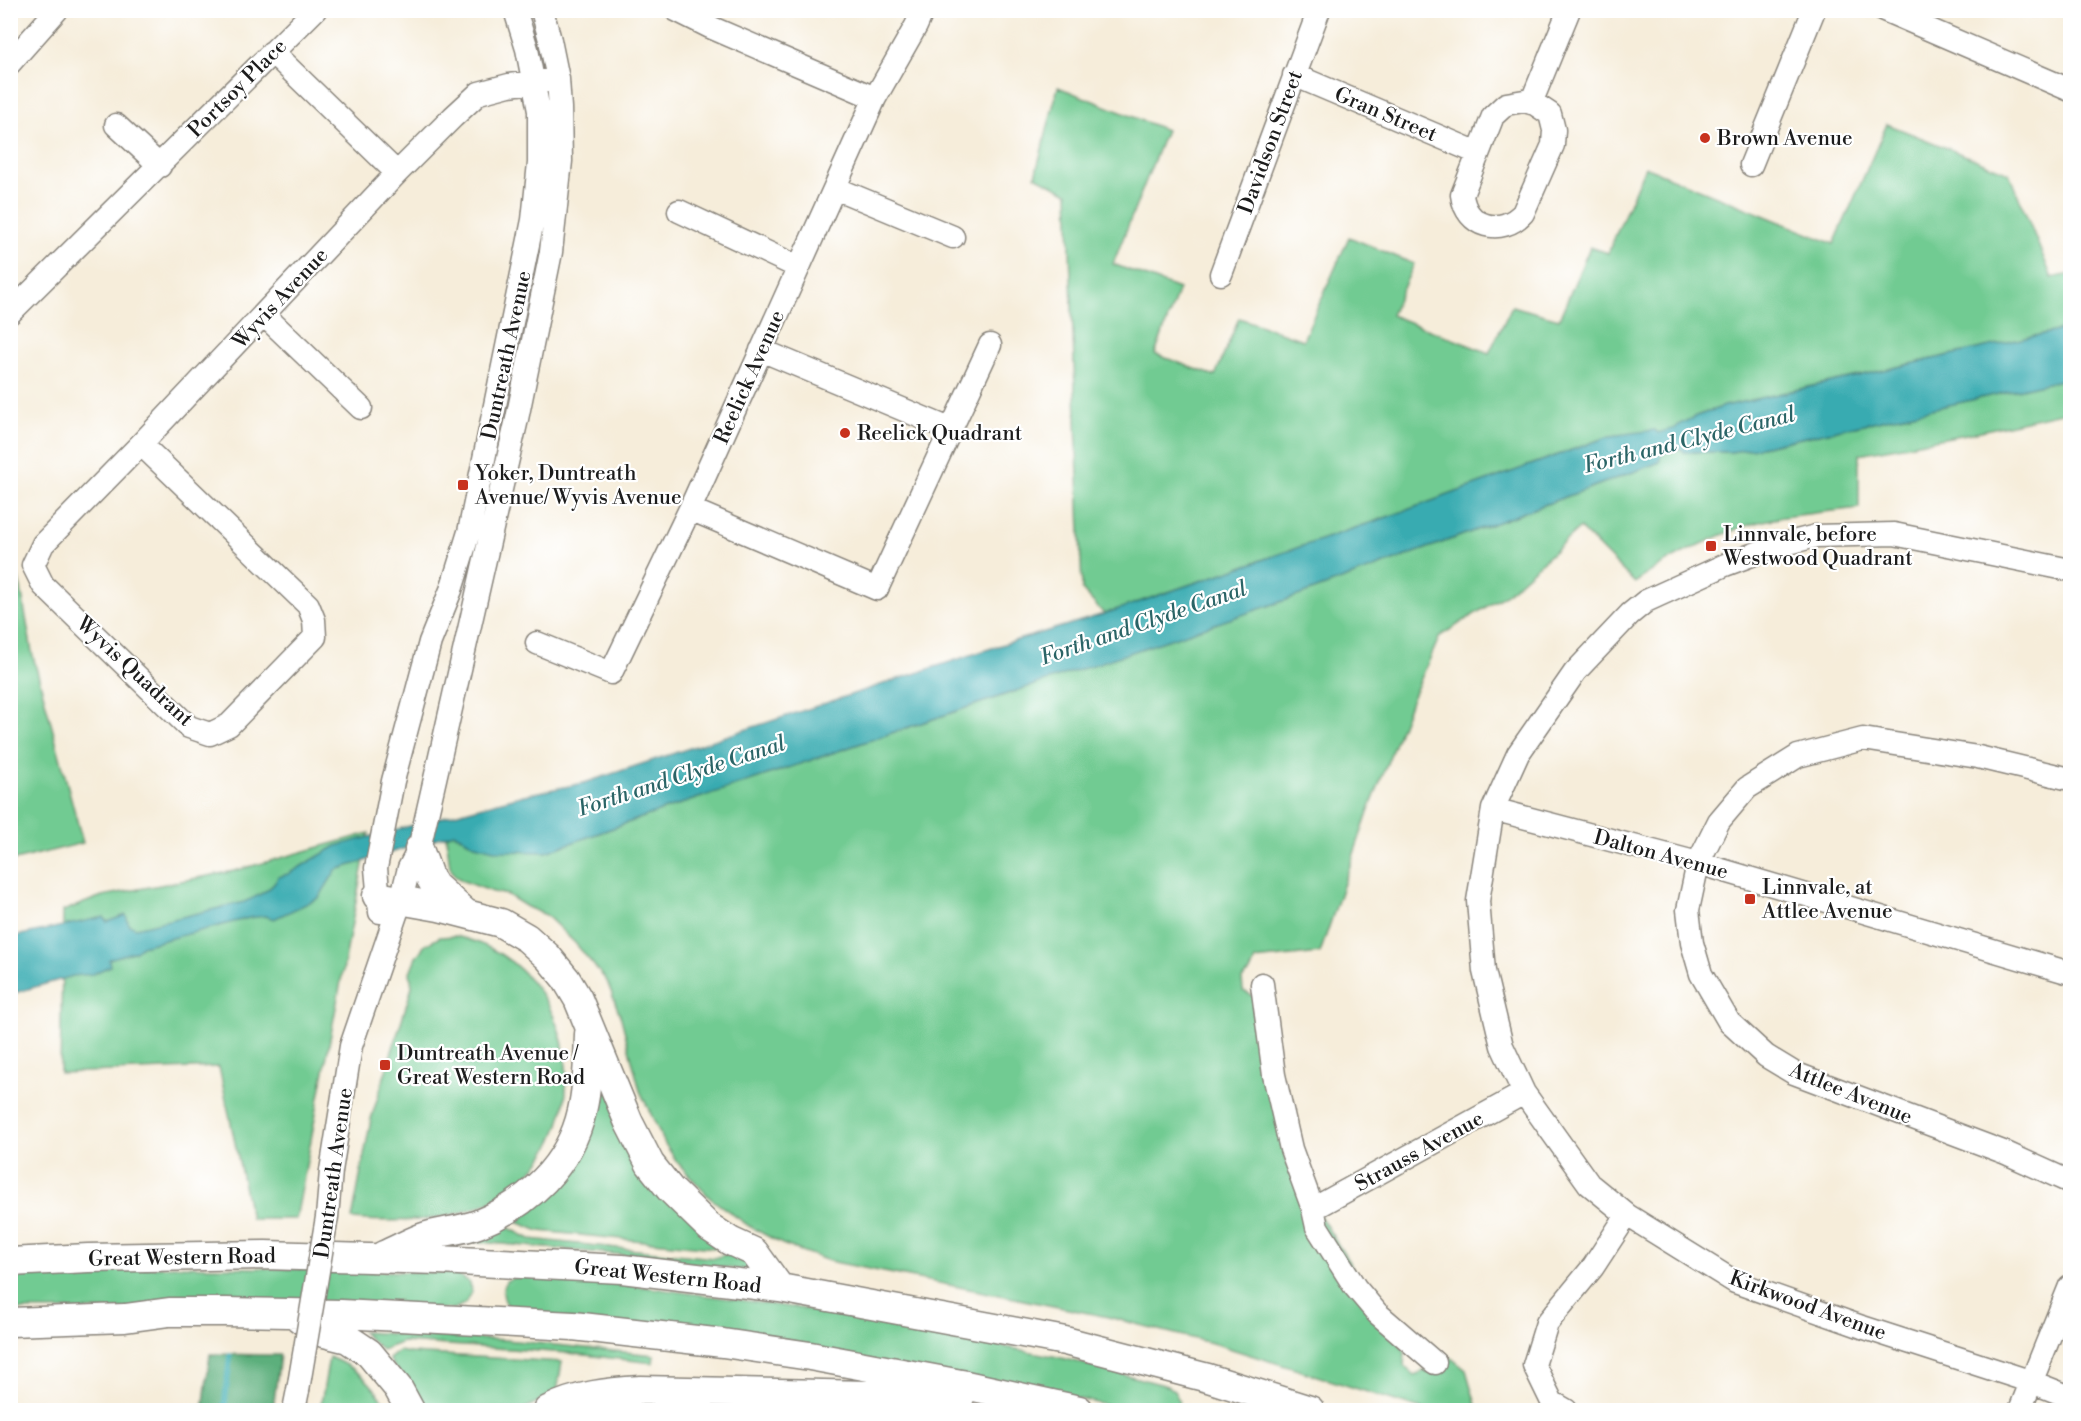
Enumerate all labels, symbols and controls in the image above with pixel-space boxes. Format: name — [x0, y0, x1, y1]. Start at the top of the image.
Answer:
street label: Portsoy Place — [183, 34, 293, 144]
street label: Davidson Street — [1233, 66, 1309, 218]
street label: Gran Street — [1330, 82, 1441, 148]
place label: Brown Avenue — [1716, 126, 1853, 152]
marker: Brown Avenue — [1698, 131, 1712, 145]
street label: Wyvis Avenue — [227, 243, 334, 355]
street label: Duntreath Avenue — [476, 268, 538, 442]
street label: Reelick Avenue — [709, 306, 791, 448]
water label: Forth and Clyde Canal — [1581, 401, 1798, 480]
place label: Reelick Quadrant — [857, 421, 1023, 447]
marker: Reelick Quadrant — [838, 426, 852, 440]
place label: Yoker, Duntreath Avenue/ Wyvis Avenue — [474, 461, 682, 511]
marker: Yoker, Duntreath Avenue/ Wyvis Avenue — [456, 478, 470, 492]
place label: Linnvale, before Westwood Quadrant — [1722, 522, 1913, 572]
marker: Linnvale, before Westwood Quadrant — [1704, 539, 1718, 553]
water label: Forth and Clyde Canal — [1036, 575, 1251, 672]
street label: Wyvis Quadrant — [70, 610, 199, 733]
water label: Forth and Clyde Canal — [574, 730, 789, 823]
street label: Dalton Avenue — [1591, 825, 1731, 885]
place label: Linnvale, at Attlee Avenue — [1761, 875, 1893, 925]
marker: Linnvale, at Attlee Avenue — [1743, 892, 1757, 906]
place label: Duntreath Avenue / Great Western Road — [397, 1041, 585, 1091]
street label: Attlee Avenue — [1784, 1057, 1916, 1130]
marker: Duntreath Avenue / Great Western Road — [378, 1058, 392, 1072]
street label: Duntreath Avenue — [309, 1086, 359, 1260]
street label: Strauss Avenue — [1351, 1106, 1488, 1198]
street label: Great Western Road — [88, 1243, 276, 1273]
street label: Great Western Road — [573, 1254, 763, 1300]
street label: Kirkwood Avenue — [1726, 1265, 1890, 1346]

